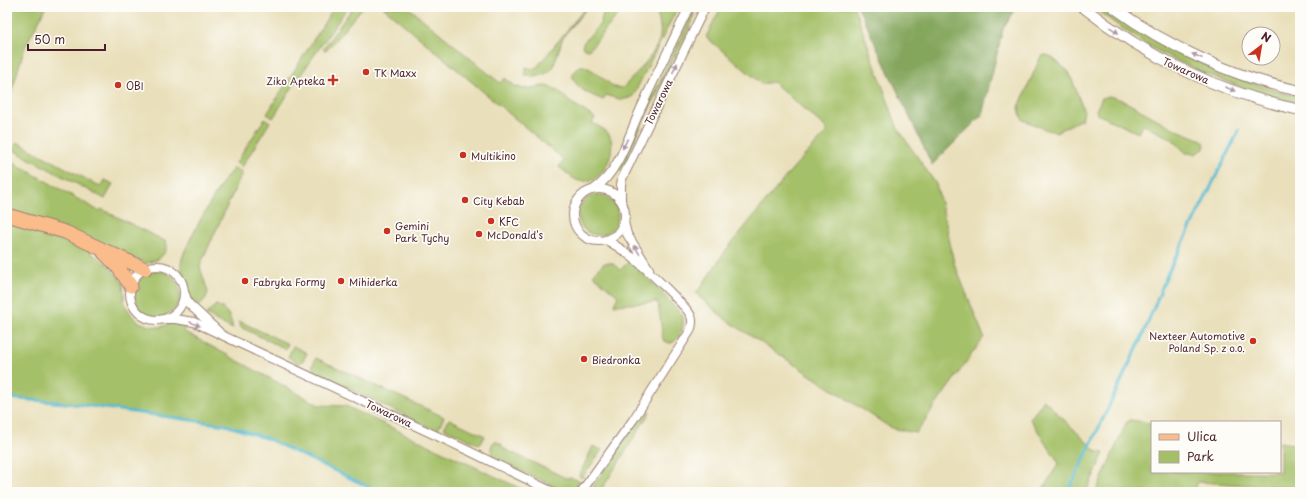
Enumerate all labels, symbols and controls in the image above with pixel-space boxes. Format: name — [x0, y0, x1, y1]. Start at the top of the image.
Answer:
scale bar — [28, 26, 105, 52]
one-way arrow — [1109, 26, 1120, 34]
north arrow — [1241, 26, 1281, 66]
text: N — [1258, 27, 1275, 47]
text: 50 m — [34, 30, 65, 48]
one-way arrow — [1191, 52, 1203, 58]
street label: Towarowa — [1160, 53, 1213, 87]
one-way arrow — [672, 62, 678, 73]
place label: TK Maxx — [374, 65, 417, 80]
marker: TK Maxx — [361, 67, 371, 77]
place label: Ziko Apteka — [266, 73, 326, 88]
marker: Ziko Apteka — [328, 75, 338, 85]
street label: Towarowa — [640, 76, 676, 128]
place label: OBI — [126, 78, 143, 93]
marker: OBI — [113, 80, 123, 90]
one-way arrow — [1224, 86, 1235, 92]
one-way arrow — [622, 138, 628, 150]
place label: Multikino — [471, 148, 516, 163]
marker: Multikino — [458, 150, 468, 160]
place label: City Kebab — [473, 193, 525, 209]
marker: City Kebab — [460, 195, 470, 205]
place label: KFC — [499, 214, 519, 229]
marker: KFC — [486, 216, 496, 226]
place label: Gemini Park Tychy — [395, 218, 449, 246]
marker: Gemini Park Tychy — [382, 226, 392, 236]
place label: McDonald's — [487, 227, 544, 242]
marker: McDonald's — [474, 229, 484, 239]
one-way arrow — [633, 245, 641, 255]
place label: Fabryka Formy — [253, 274, 326, 289]
place label: Mihiderka — [349, 274, 398, 289]
marker: Fabryka Formy — [240, 276, 250, 286]
marker: Mihiderka — [336, 276, 346, 286]
one-way arrow — [190, 321, 202, 327]
place label: Nexteer Automotive Poland Sp. z o.o. — [1149, 328, 1245, 355]
marker: Nexteer Automotive Poland Sp. z o.o. — [1248, 336, 1258, 346]
place label: Biedronka — [592, 352, 641, 367]
marker: Biedronka — [579, 354, 589, 364]
street label: Towarowa — [363, 396, 415, 431]
legend — [1151, 421, 1281, 473]
text: Ulica — [1187, 427, 1217, 445]
text: Park — [1187, 447, 1214, 465]

